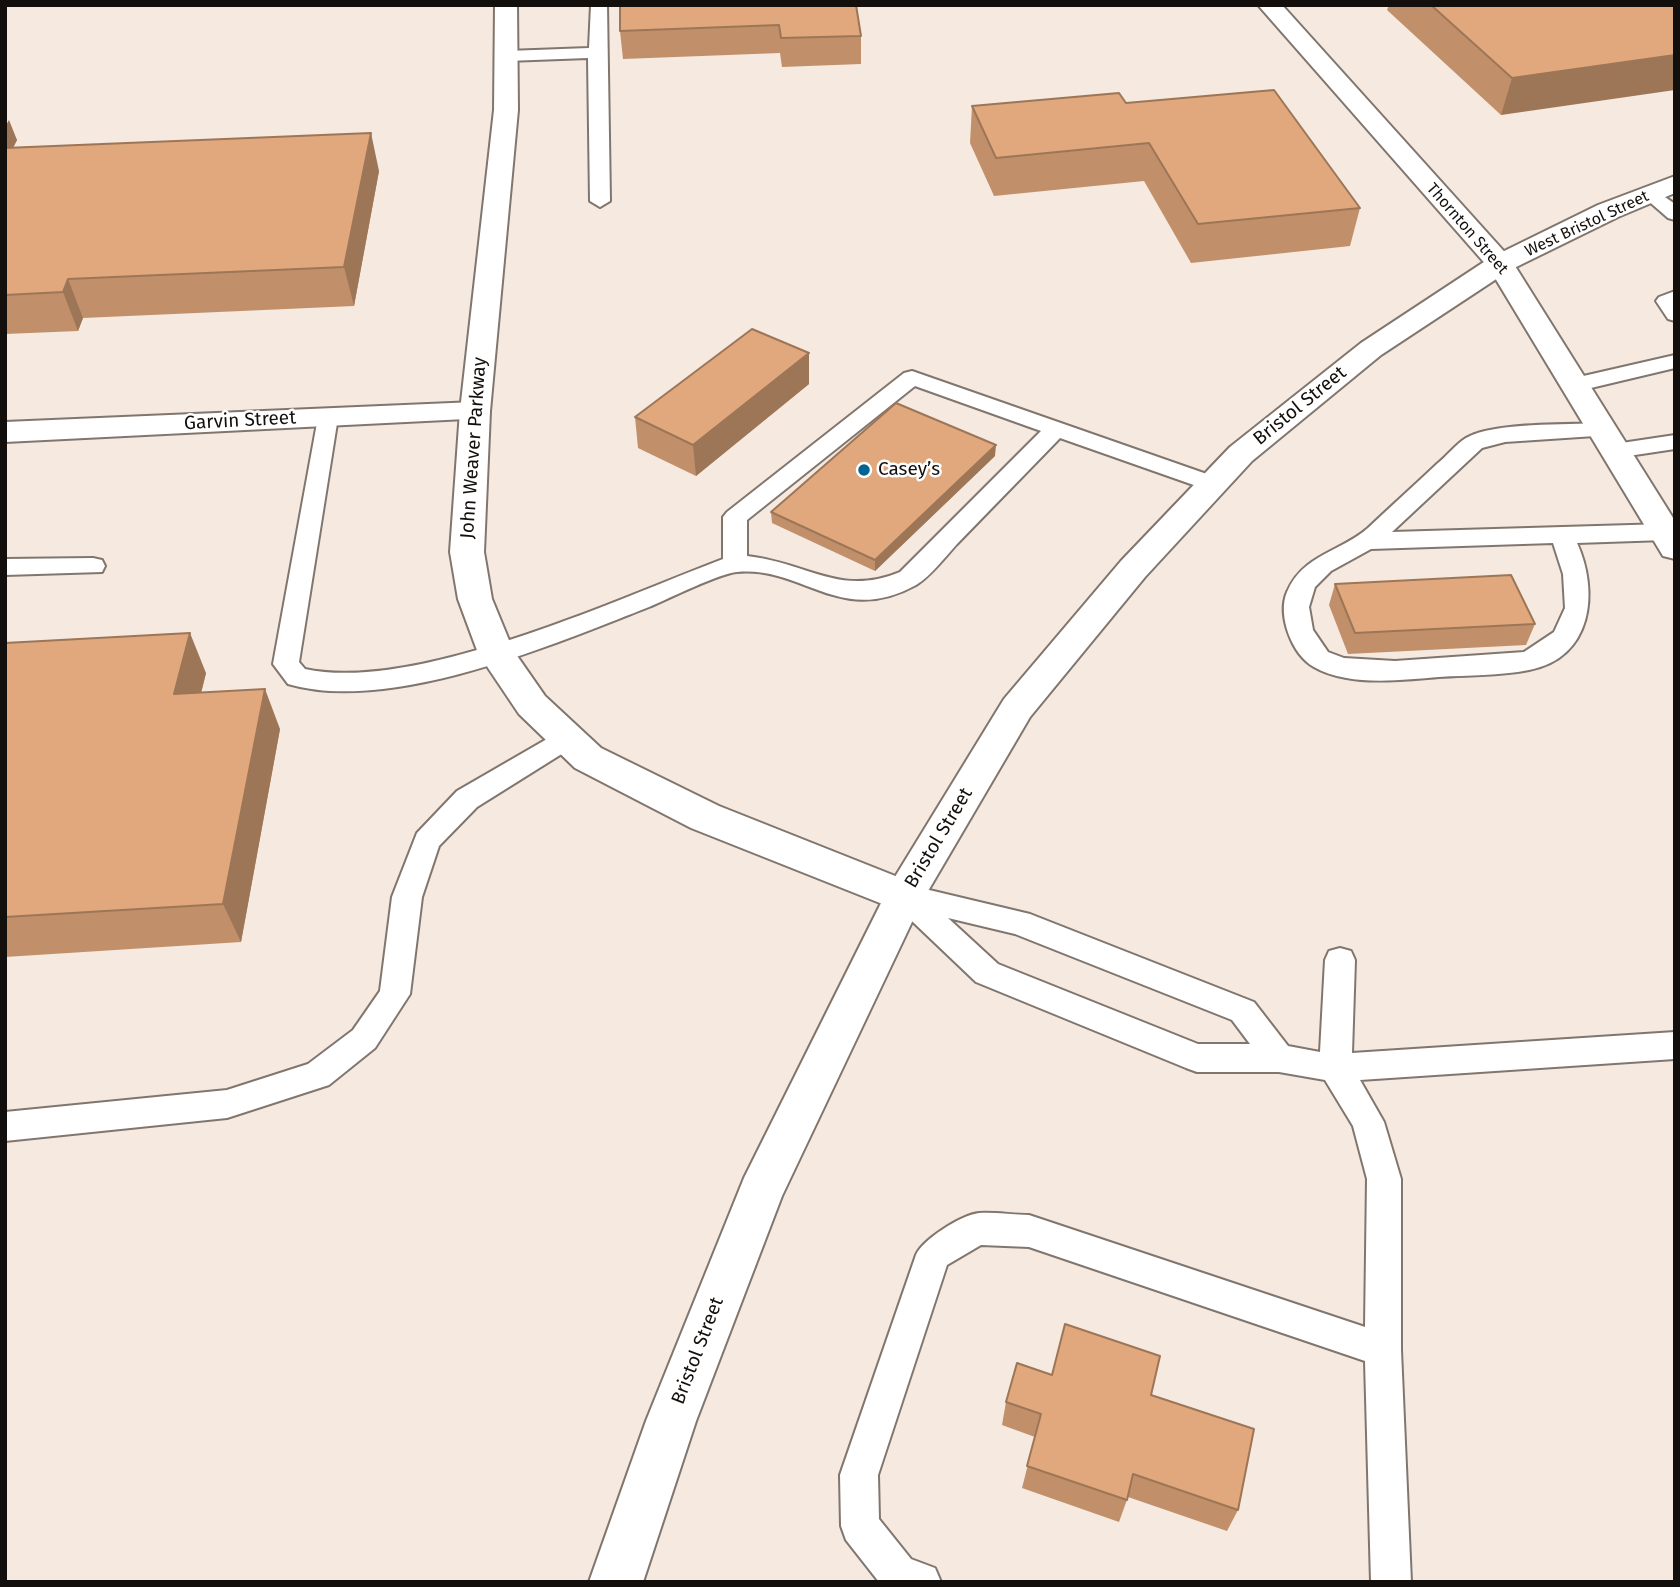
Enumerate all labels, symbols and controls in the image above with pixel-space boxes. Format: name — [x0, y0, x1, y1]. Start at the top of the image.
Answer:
street label: Thornton Street — [1422, 180, 1512, 278]
street label: West Bristol Street — [1522, 187, 1652, 261]
street label: John Weaver Parkway — [456, 356, 492, 540]
street label: Bristol Street — [1249, 362, 1351, 450]
street label: Garvin Street — [183, 407, 297, 435]
place label: Casey’s — [878, 459, 940, 481]
marker: Casey’s — [856, 462, 872, 478]
street label: Bristol Street — [900, 784, 978, 892]
street label: Bristol Street — [667, 1294, 729, 1408]

